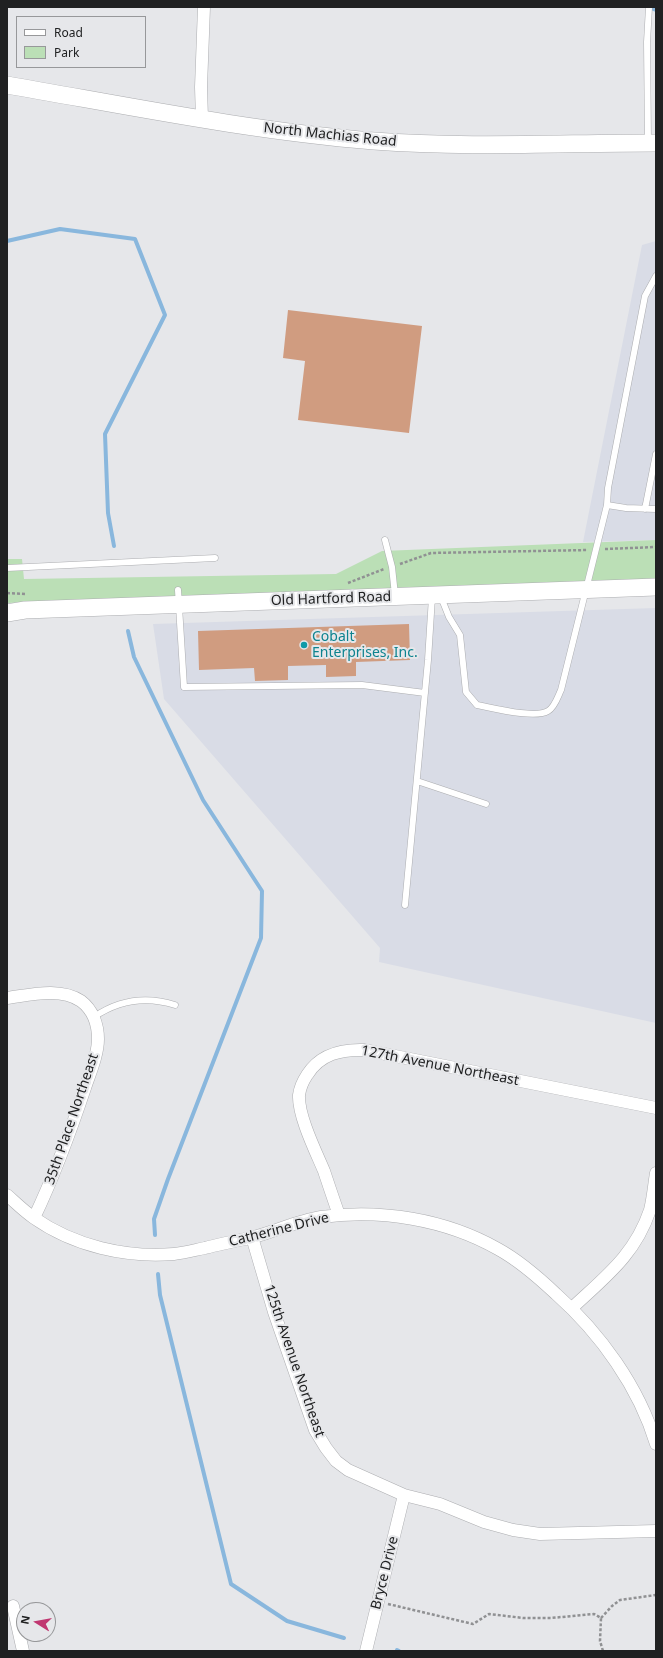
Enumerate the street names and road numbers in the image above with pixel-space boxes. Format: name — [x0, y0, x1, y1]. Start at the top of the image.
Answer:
street label: North Machias Road — [263, 120, 397, 150]
street label: Old Hartford Road — [270, 589, 392, 609]
street label: 127th Avenue Northeast — [360, 1042, 520, 1090]
street label: 35th Place Northeast — [42, 1051, 102, 1187]
street label: Catherine Drive — [227, 1209, 331, 1251]
street label: 125th Avenue Northeast — [260, 1282, 328, 1440]
street label: Bryce Drive — [368, 1535, 402, 1611]

